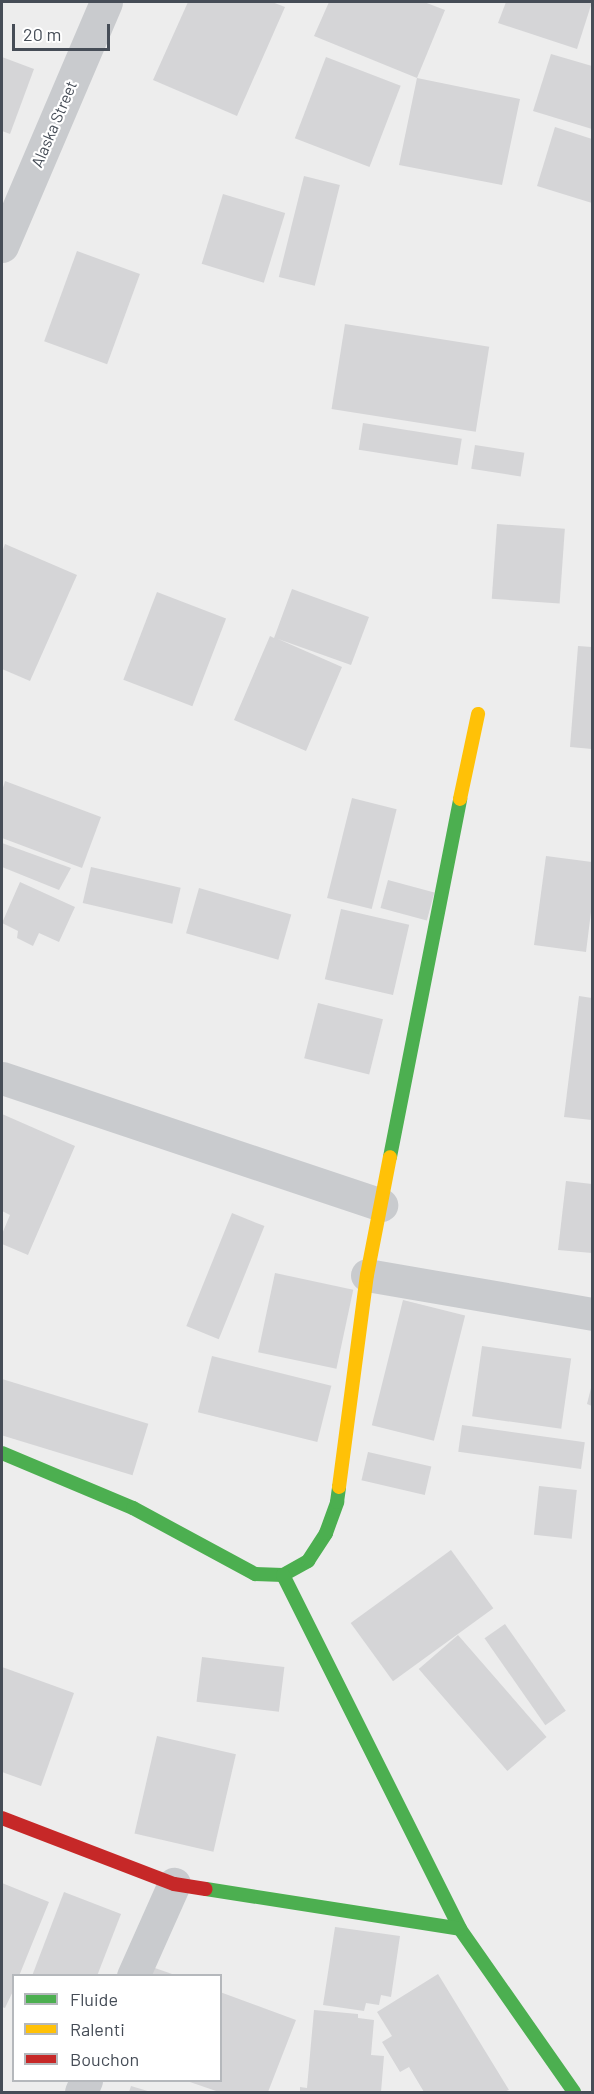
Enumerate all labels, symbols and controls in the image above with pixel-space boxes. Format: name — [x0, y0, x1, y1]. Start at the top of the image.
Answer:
scale bar — [15, 12, 112, 50]
text: 20 m — [23, 23, 61, 45]
street label: Alaska Street — [27, 78, 81, 170]
legend — [12, 1974, 222, 2082]
text: Fluide — [70, 1988, 118, 2010]
text: Ralenti — [70, 2018, 125, 2040]
text: Bouchon — [70, 2048, 139, 2070]

